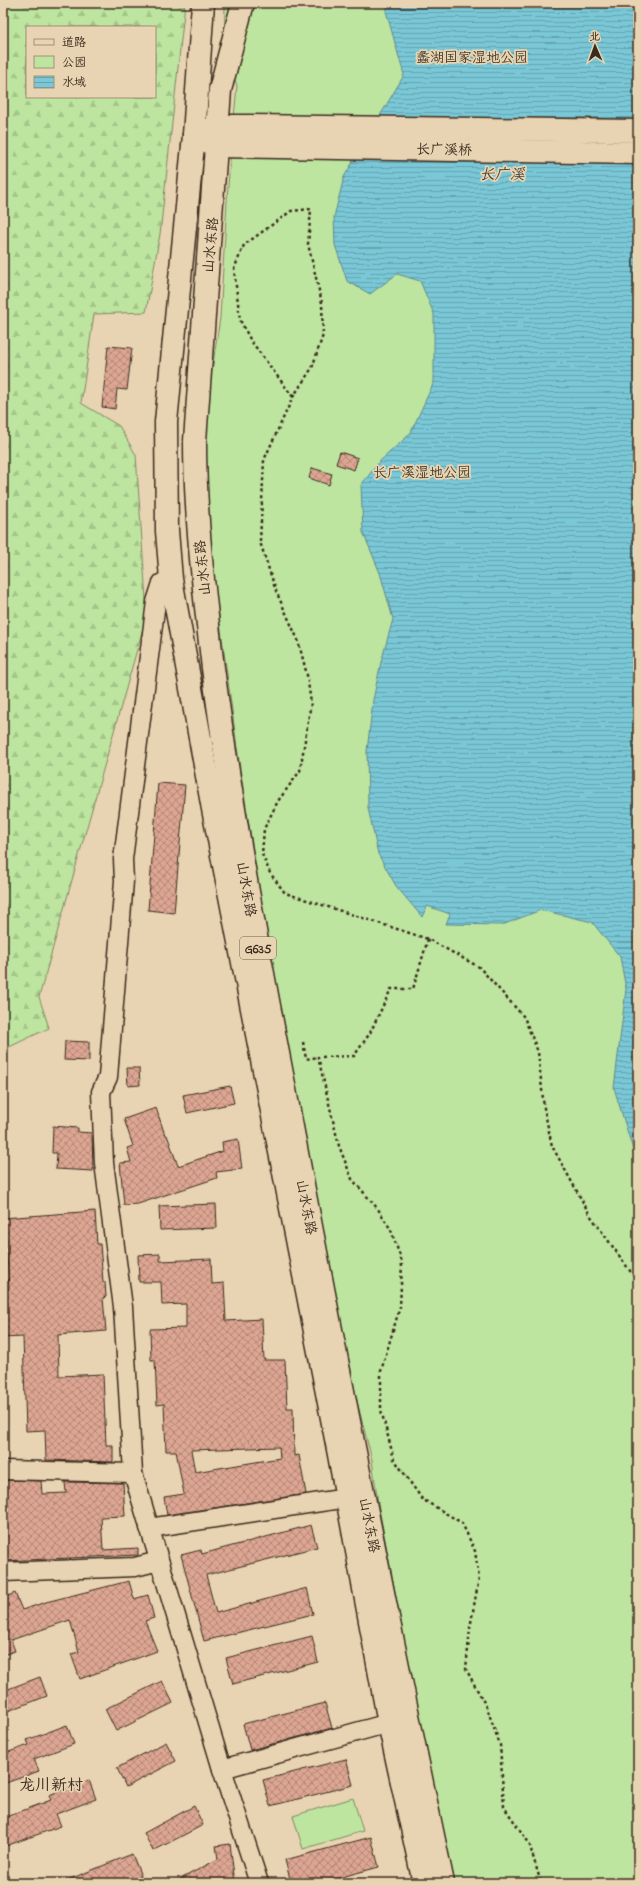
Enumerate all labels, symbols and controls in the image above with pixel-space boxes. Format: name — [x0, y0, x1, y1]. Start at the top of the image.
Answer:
legend — [26, 26, 156, 98]
north arrow — [575, 26, 615, 66]
text: 北 — [589, 29, 600, 45]
text: 道路 — [62, 34, 86, 52]
park label: 蠡湖国家湿地公园 — [416, 48, 528, 69]
text: 公园 — [62, 54, 86, 72]
text: 水域 — [62, 74, 86, 92]
street label: 长广溪桥 — [416, 140, 472, 161]
water label: 长广溪 — [479, 164, 525, 186]
street label: 山水东路 — [199, 216, 224, 274]
park label: 长广溪湿地公园 — [373, 463, 471, 484]
street label: 山水东路 — [190, 539, 217, 597]
street label: 山水东路 — [230, 860, 261, 919]
road number: G635 — [240, 937, 276, 959]
street label: 山水东路 — [290, 1178, 321, 1237]
street label: 山水东路 — [353, 1496, 384, 1555]
district label: 龙川新村 — [19, 1774, 83, 1798]

